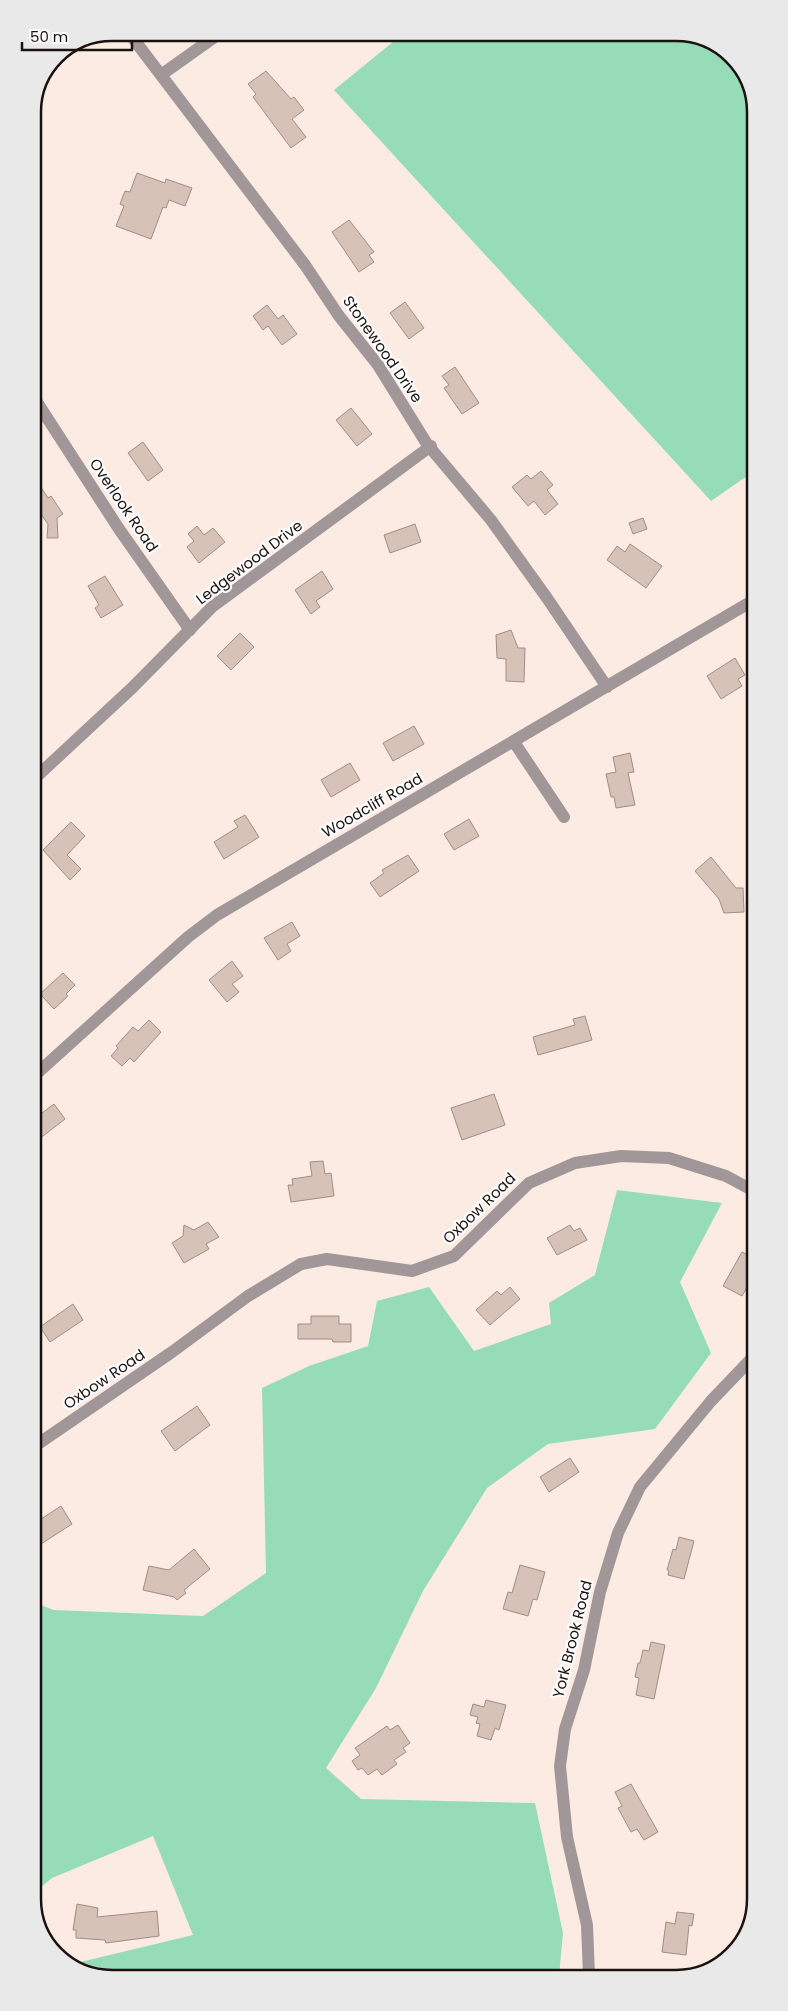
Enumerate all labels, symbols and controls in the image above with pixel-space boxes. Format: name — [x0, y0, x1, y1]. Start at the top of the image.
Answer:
scale bar — [22, 20, 132, 52]
text: 50 m — [30, 26, 68, 47]
street label: Stonewood Drive — [338, 291, 428, 407]
street label: Overlook Road — [85, 454, 163, 556]
street label: Ledgewood Drive — [191, 515, 307, 609]
street label: Woodcliff Road — [318, 768, 426, 842]
street label: Oxbow Road — [438, 1168, 520, 1248]
street label: Oxbow Road — [59, 1344, 149, 1414]
street label: York Brook Road — [547, 1578, 597, 1700]

